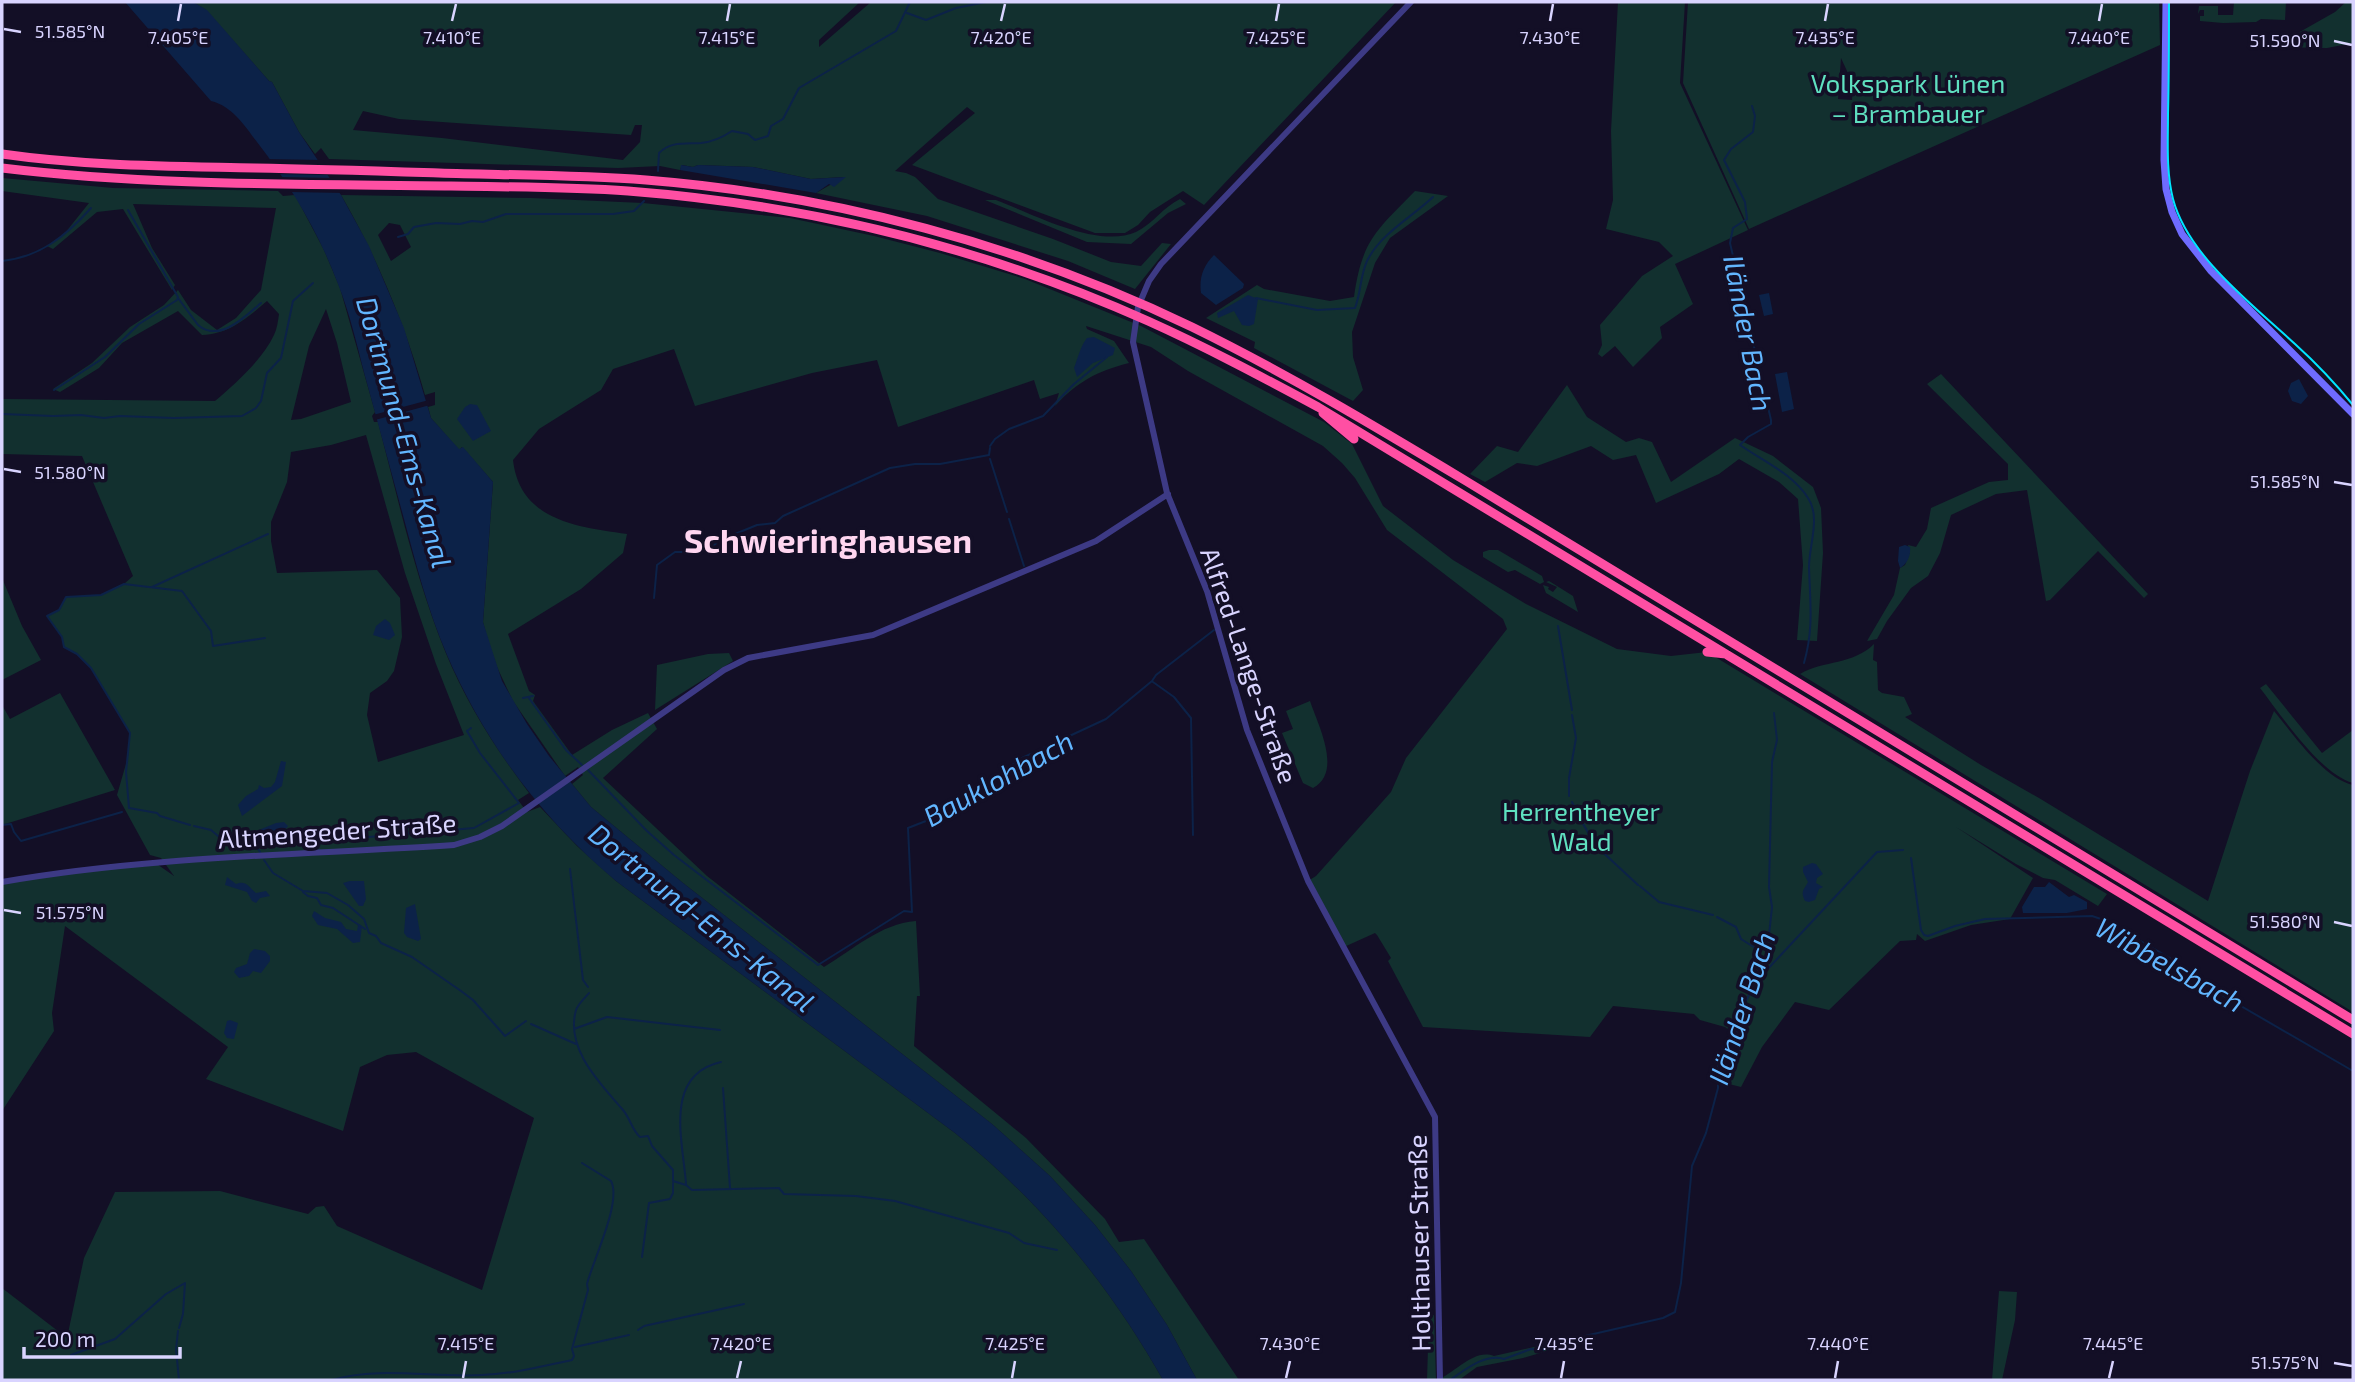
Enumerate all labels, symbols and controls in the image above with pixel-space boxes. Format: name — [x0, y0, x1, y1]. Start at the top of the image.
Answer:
text: 51.585°N — [35, 20, 105, 42]
text: 7.405°E — [148, 26, 208, 48]
text: 7.410°E — [423, 26, 481, 48]
text: 7.415°E — [699, 26, 755, 48]
text: 7.420°E — [970, 26, 1032, 48]
text: 7.425°E — [1246, 26, 1306, 48]
text: 7.430°E — [1520, 26, 1580, 48]
text: 7.435°E — [1795, 26, 1855, 48]
text: 7.440°E — [2068, 26, 2130, 48]
text: 51.590°N — [2250, 29, 2320, 51]
park label: Volkspark Lünen – Brambauer — [1811, 67, 2005, 128]
water label: Iländer Bach — [1717, 252, 1781, 414]
water label: Dortmund-Ems-Kanal — [350, 293, 460, 571]
text: 51.580°N — [34, 461, 106, 483]
text: 51.585°N — [2250, 470, 2320, 492]
district label: Schwieringhausen — [684, 520, 972, 560]
street label: Alfred-Lange-Straße — [1195, 543, 1305, 787]
water label: Bauklohbach — [917, 723, 1079, 833]
park label: Herrentheyer Wald — [1502, 795, 1660, 856]
street label: Altmengeder Straße — [217, 806, 457, 854]
water label: Dortmund-Ems-Kanal — [582, 816, 822, 1018]
text: 51.575°N — [36, 901, 104, 923]
water label: Wibbelsbach — [2090, 909, 2250, 1019]
text: 51.580°N — [2249, 910, 2321, 932]
water label: Iländer Bach — [1700, 927, 1782, 1089]
street label: Holthauser Straße — [1401, 1134, 1435, 1352]
scale bar — [24, 1316, 180, 1360]
text: 200 m — [35, 1326, 95, 1351]
text: 7.415°E — [438, 1332, 494, 1354]
text: 7.420°E — [710, 1332, 772, 1354]
text: 7.425°E — [985, 1332, 1045, 1354]
text: 7.430°E — [1260, 1332, 1320, 1354]
text: 7.435°E — [1534, 1332, 1594, 1354]
text: 7.440°E — [1807, 1332, 1869, 1354]
text: 7.445°E — [2083, 1332, 2143, 1354]
text: 51.575°N — [2251, 1351, 2319, 1373]

